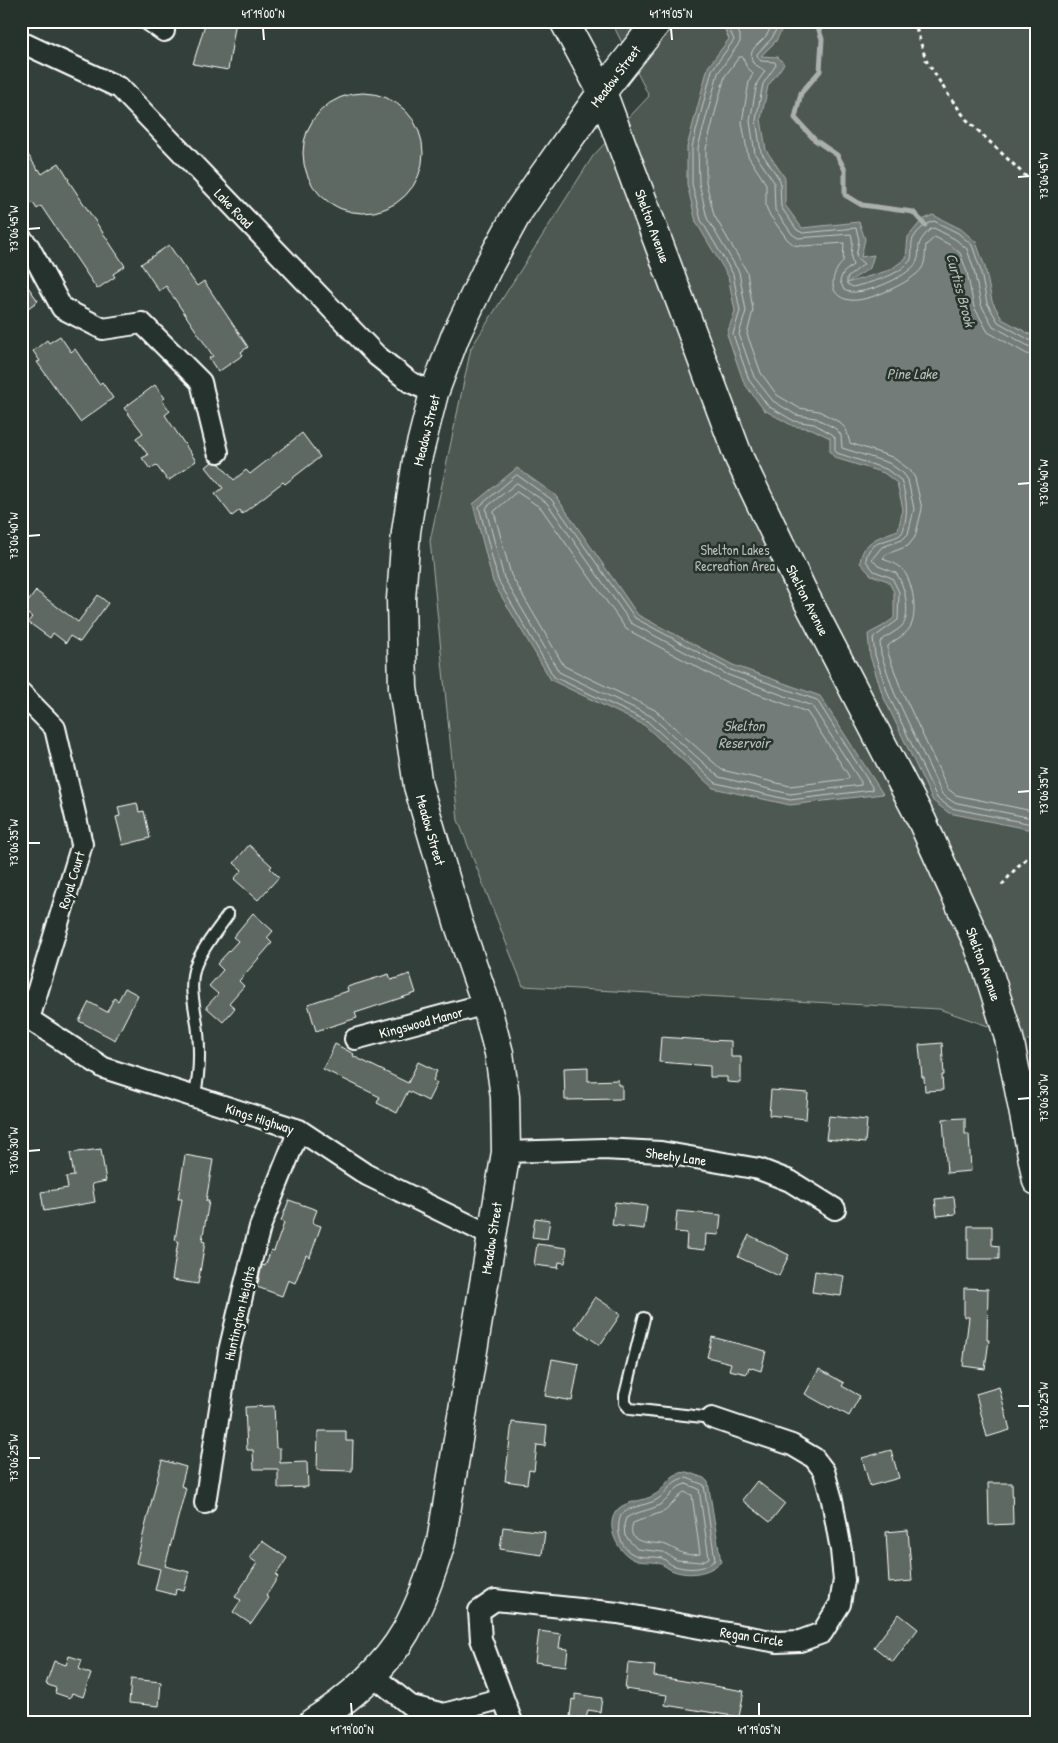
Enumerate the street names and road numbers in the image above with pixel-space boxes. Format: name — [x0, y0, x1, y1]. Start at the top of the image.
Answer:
street label: Meadow Street — [586, 41, 645, 111]
street label: Lake Road — [210, 184, 258, 232]
street label: Shelton Avenue — [631, 187, 675, 266]
street label: Meadow Street — [408, 392, 444, 468]
street label: Shelton Avenue — [782, 561, 834, 639]
street label: Meadow Street — [412, 792, 450, 868]
street label: Royal Court — [53, 849, 90, 912]
street label: Shelton Avenue — [962, 925, 1006, 1004]
street label: Kingswood Manor — [377, 1002, 466, 1043]
street label: Kings Highway — [223, 1098, 297, 1139]
street label: Sheehy Lane — [644, 1142, 708, 1171]
street label: Meadow Street — [476, 1200, 506, 1275]
street label: Huntington Heights — [219, 1264, 260, 1362]
street label: Regan Circle — [719, 1622, 786, 1651]

